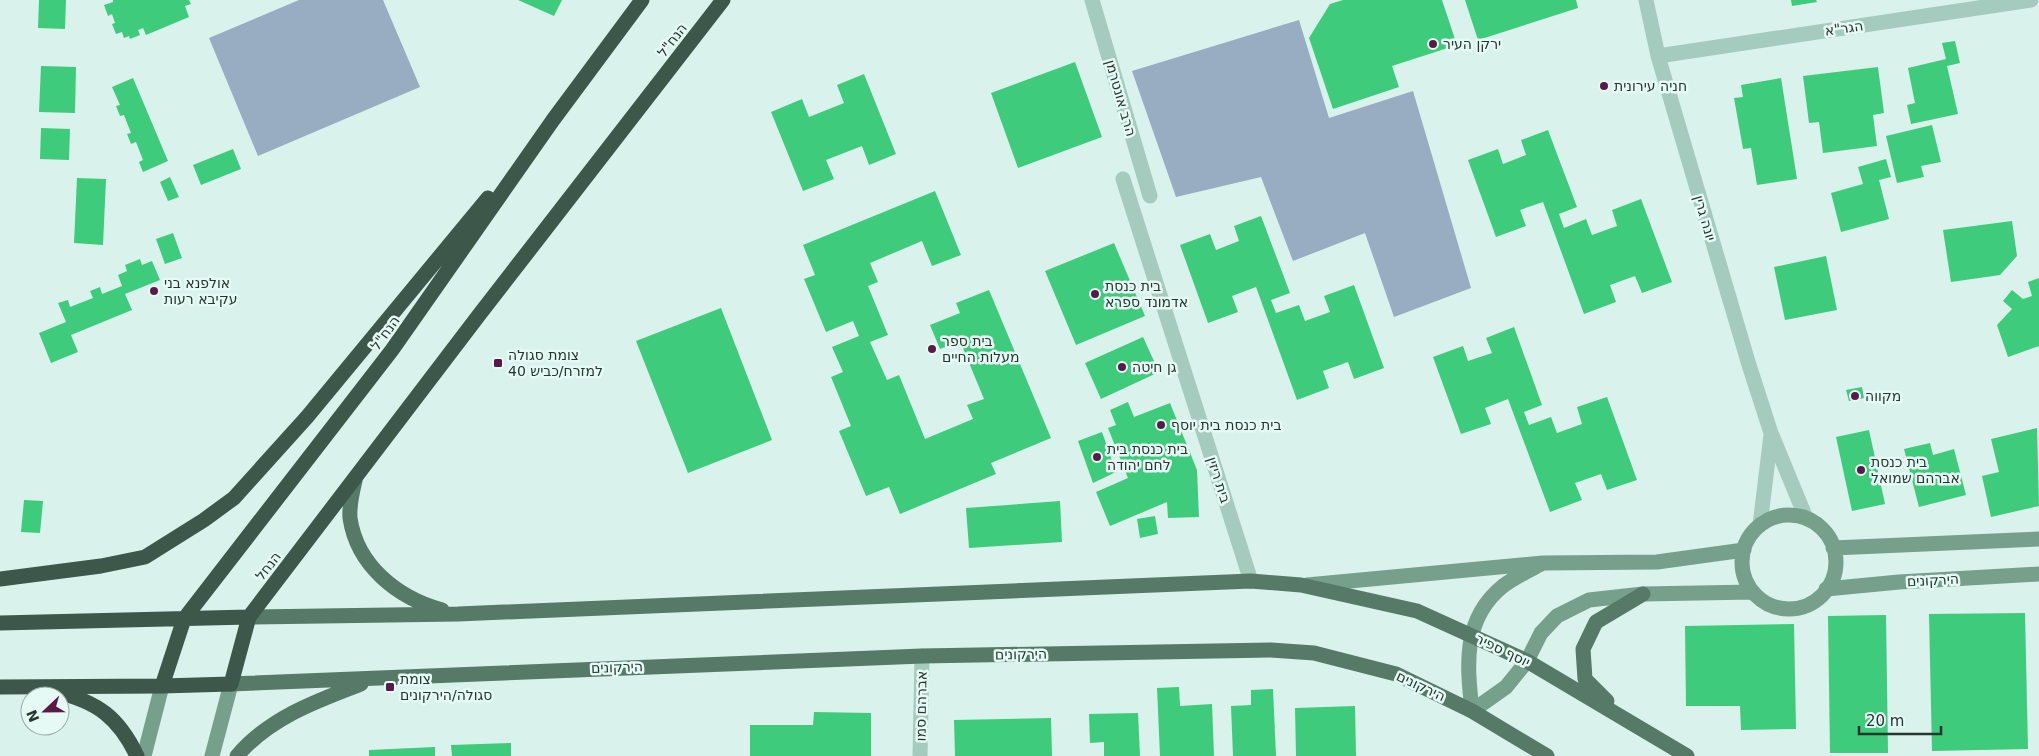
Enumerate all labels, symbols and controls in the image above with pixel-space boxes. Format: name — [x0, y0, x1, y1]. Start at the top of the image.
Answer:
street label: הגר"א — [1824, 17, 1864, 39]
street label: הנח"ל — [654, 20, 690, 60]
place label: ירקן העיר — [1443, 36, 1501, 52]
marker: ירקן העיר — [1427, 38, 1439, 50]
street label: הרב אונטרמן — [1102, 58, 1140, 138]
place label: חניה עירונית — [1614, 78, 1687, 94]
marker: חניה עירונית — [1598, 80, 1610, 92]
street label: יונה גרין — [1691, 193, 1719, 243]
place label: אולפנא בני עקיבא רעות — [164, 275, 237, 307]
place label: בית כנסת אדמונד ספרא — [1105, 278, 1188, 310]
marker: אולפנא בני עקיבא רעות — [148, 285, 160, 297]
marker: בית כנסת אדמונד ספרא — [1089, 288, 1101, 300]
street label: הנח"ל — [367, 313, 403, 353]
place label: בית ספר מעלות החיים — [942, 333, 1020, 365]
marker: בית ספר מעלות החיים — [926, 343, 938, 355]
place label: צומת סגולה למזרח/כביש 40 — [508, 347, 603, 379]
marker: צומת סגולה למזרח/כביש 40 — [492, 357, 504, 369]
place label: גן חיטה — [1132, 359, 1177, 375]
marker: גן חיטה — [1116, 361, 1128, 373]
place label: מקווה — [1865, 388, 1901, 404]
marker: מקווה — [1849, 390, 1861, 402]
place label: בית כנסת בית יוסף — [1171, 417, 1281, 433]
marker: בית כנסת בית יוסף — [1155, 419, 1167, 431]
place label: בית כנסת בית לחם יהודה — [1107, 441, 1188, 473]
marker: בית כנסת בית לחם יהודה — [1091, 451, 1103, 463]
place label: בית כנסת אברהם שמואל — [1871, 454, 1960, 486]
street label: בית ריזין — [1204, 455, 1234, 505]
marker: בית כנסת אברהם שמואל — [1855, 464, 1867, 476]
street label: הנחל — [252, 549, 284, 583]
street label: הירקונים — [1907, 571, 1959, 589]
street label: יוסף ספיר — [1473, 630, 1533, 670]
street label: הירקונים — [995, 646, 1047, 662]
street label: הירקונים — [591, 658, 643, 676]
street label: הירקונים — [1394, 668, 1448, 704]
place label: צומת סגולה/הירקונים — [400, 671, 492, 703]
street label: אברהם סמו — [912, 671, 930, 741]
marker: צומת סגולה/הירקונים — [384, 681, 396, 693]
north arrow — [20, 686, 70, 736]
scale bar — [1859, 704, 1942, 736]
text: N — [23, 707, 43, 724]
text: 20 m — [1866, 712, 1904, 730]

